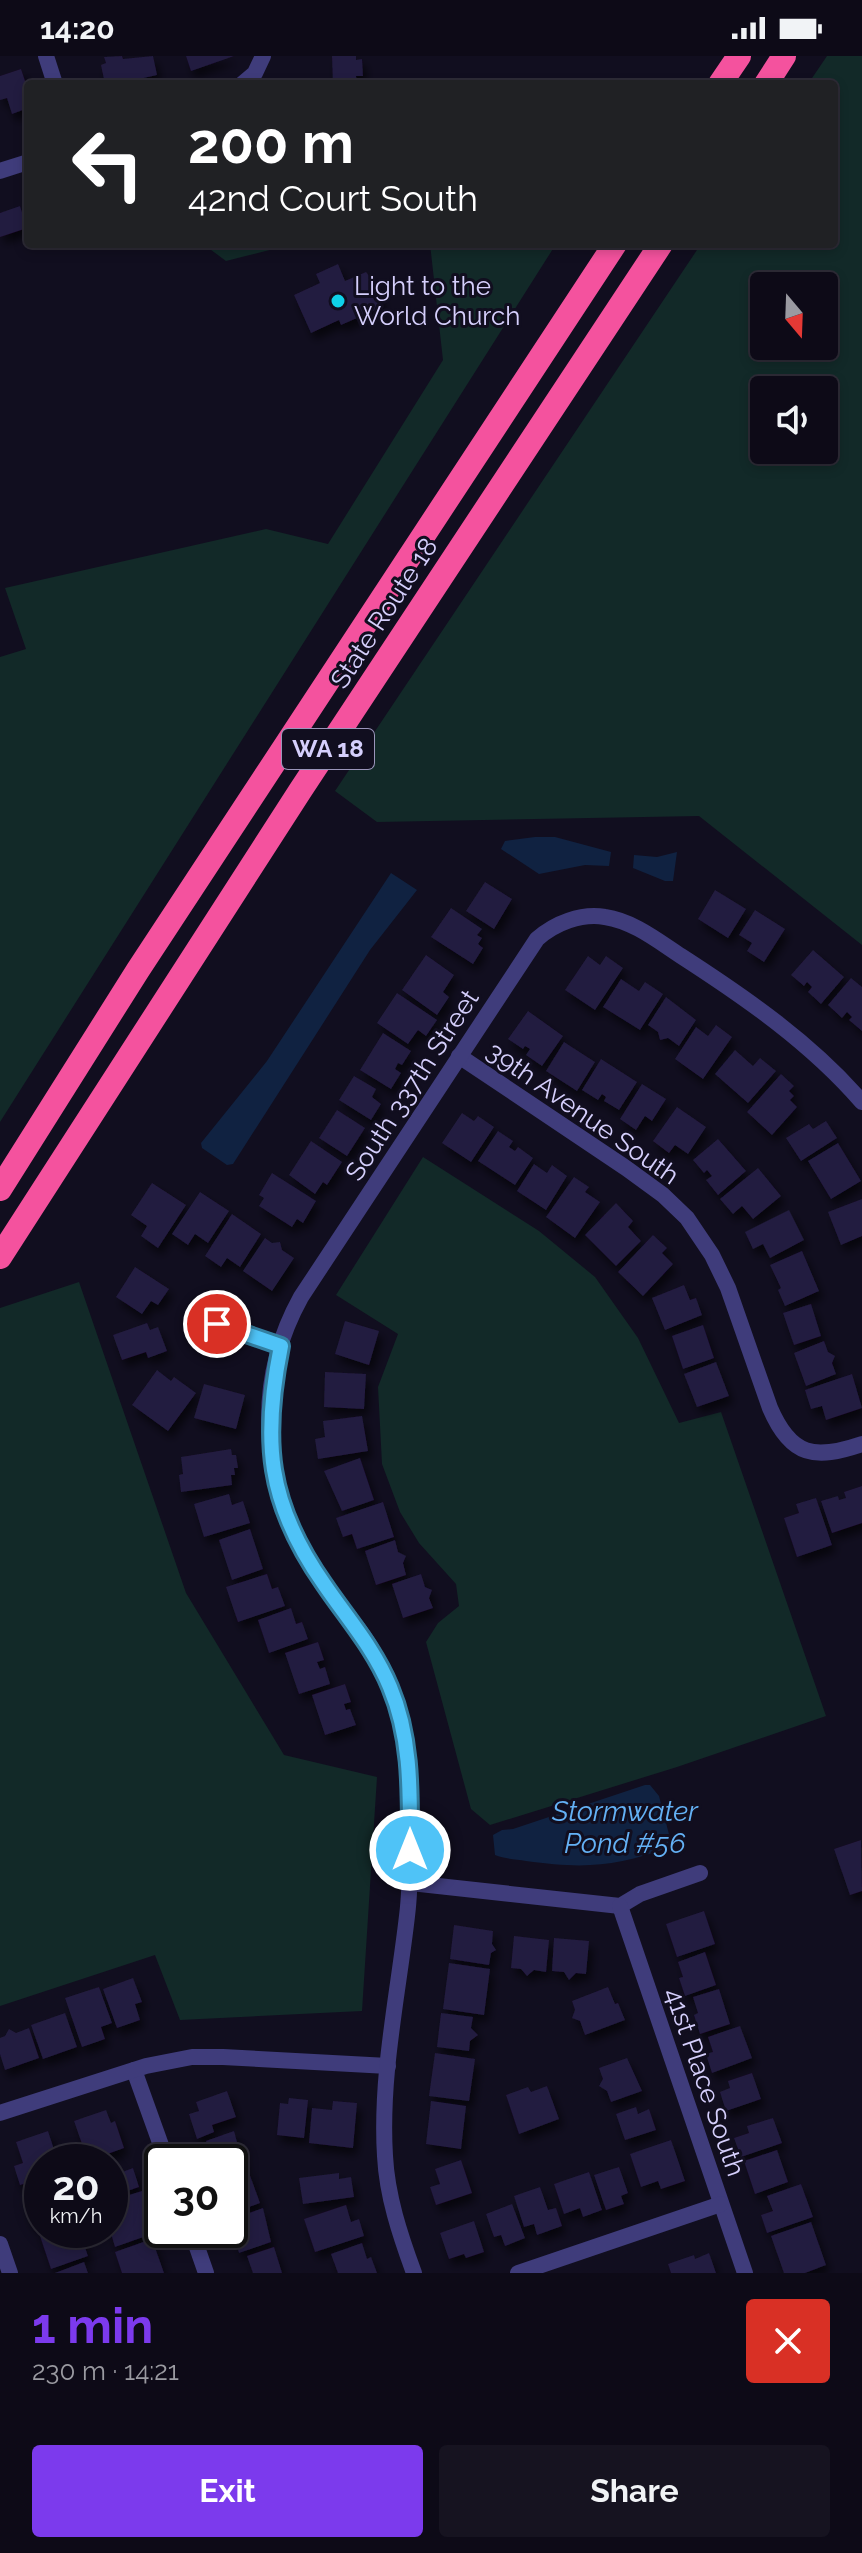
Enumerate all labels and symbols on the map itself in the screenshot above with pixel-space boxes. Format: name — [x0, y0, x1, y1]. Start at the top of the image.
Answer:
place label: Light to the World Church — [354, 271, 521, 331]
north arrow — [750, 272, 838, 360]
marker: Light to the World Church — [329, 292, 347, 310]
street label: State Route 18 — [324, 532, 444, 694]
road number: WA 18 — [282, 729, 374, 769]
street label: South 337th Street — [339, 984, 485, 1186]
street label: 39th Avenue South — [481, 1036, 685, 1190]
pin — [183, 1290, 251, 1358]
water label: Stormwater Pond #56 — [551, 1795, 699, 1860]
position arrow — [368, 1808, 452, 1892]
street label: 41st Place South — [659, 1984, 751, 2180]
speed limit sign: 30 — [144, 2144, 248, 2248]

